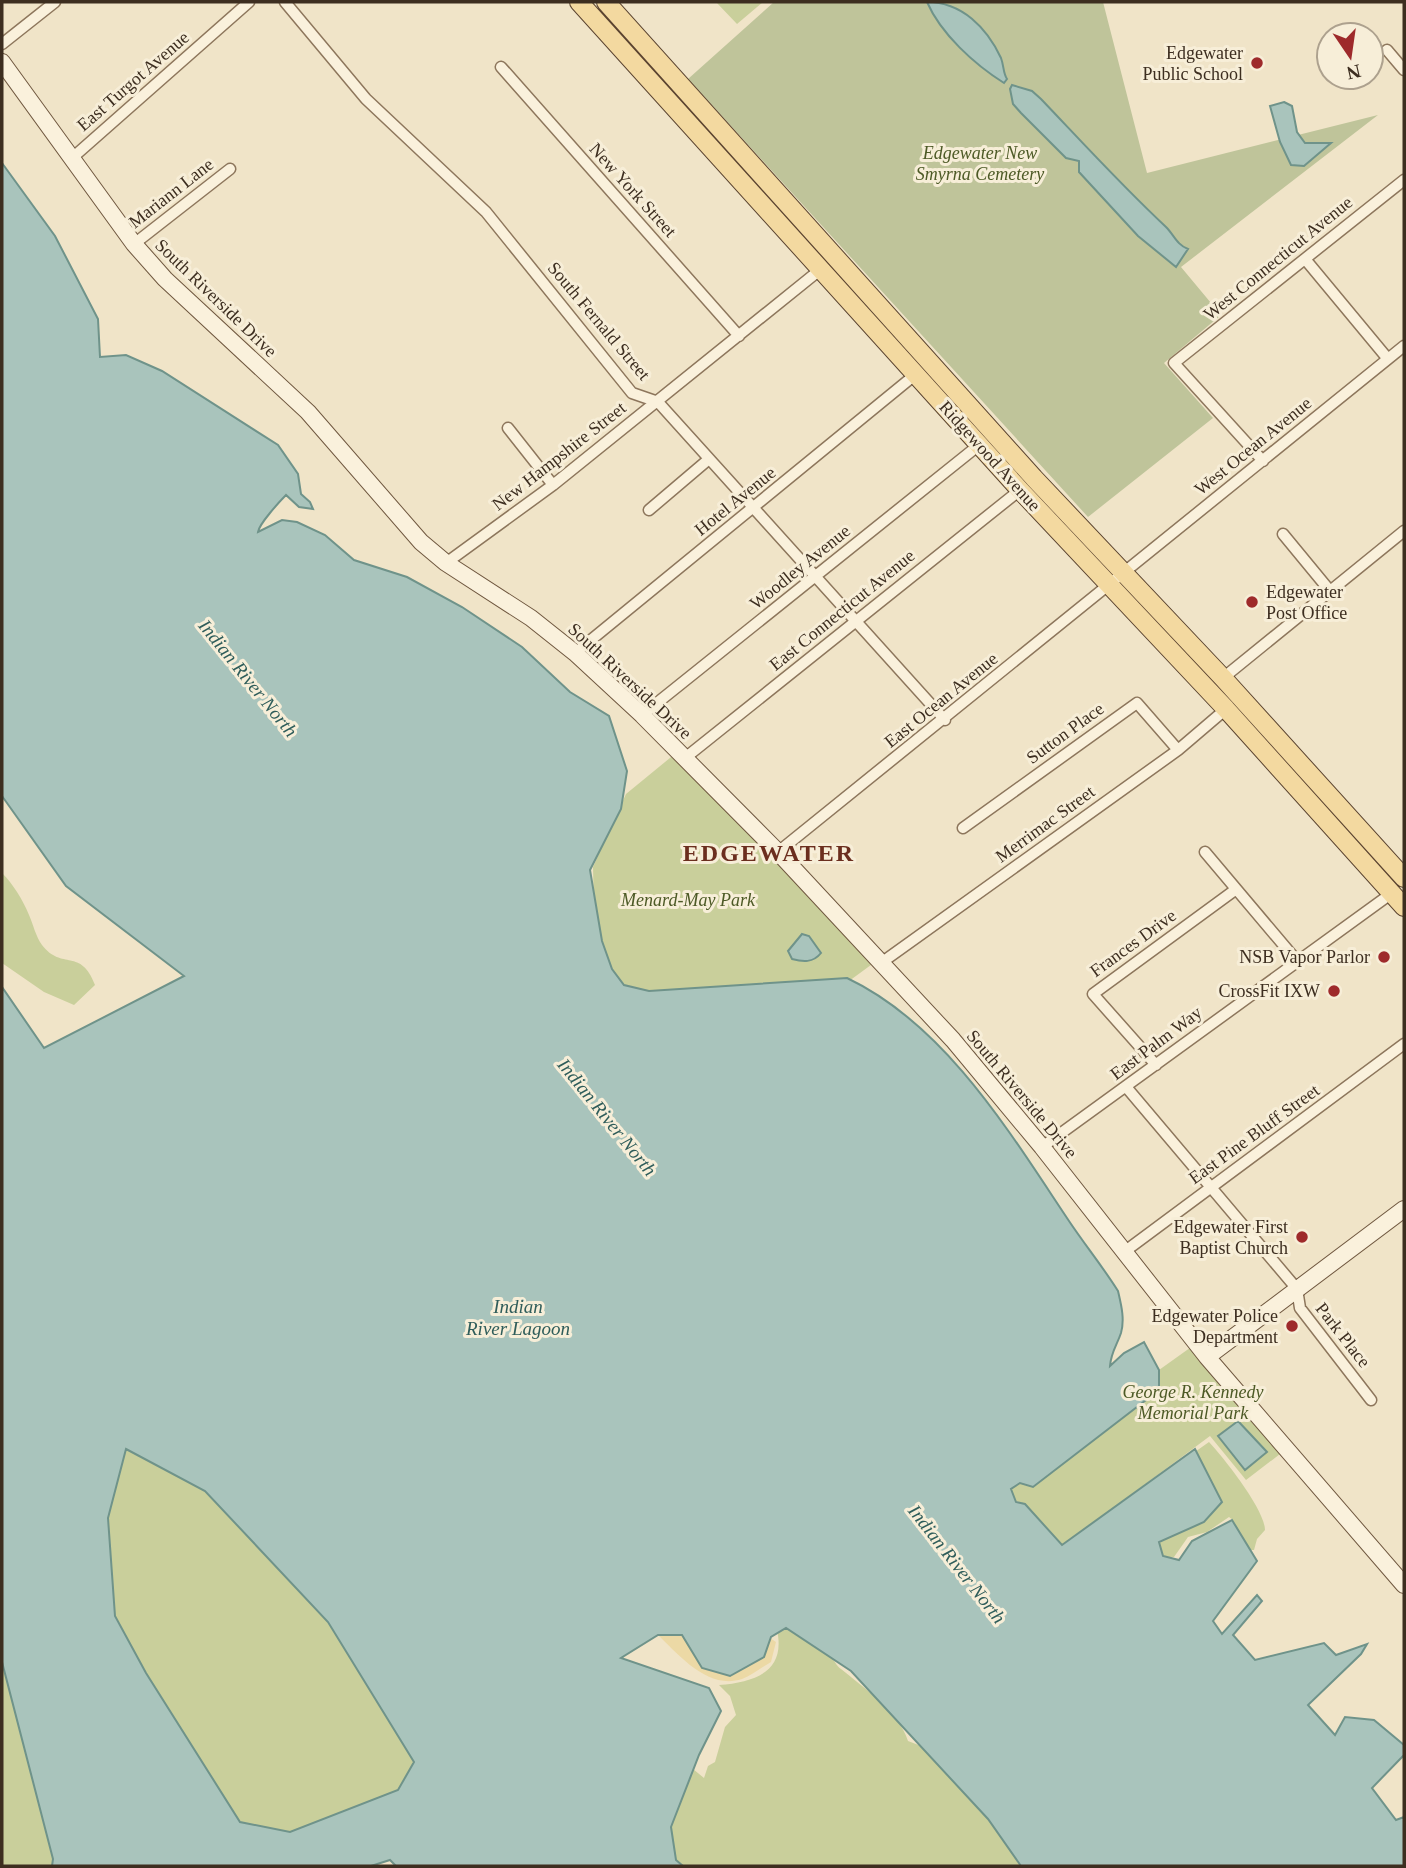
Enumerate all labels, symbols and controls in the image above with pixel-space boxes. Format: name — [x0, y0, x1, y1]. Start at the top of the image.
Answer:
north arrow — [1315, 21, 1385, 91]
street label: East Turgot Avenue — [73, 27, 193, 135]
place label: Edgewater Public School — [1142, 43, 1243, 84]
marker: Edgewater Public School — [1249, 55, 1265, 71]
text: N — [1344, 60, 1363, 84]
street label: New York Street — [586, 139, 680, 241]
park label: Edgewater New Smyrna Cemetery — [916, 143, 1044, 184]
street label: Mariann Lane — [125, 154, 217, 232]
street label: West Connecticut Avenue — [1200, 192, 1356, 324]
street label: South Riverside Drive — [151, 235, 281, 361]
street label: South Fernald Street — [544, 258, 654, 384]
street label: West Ocean Avenue — [1191, 393, 1315, 499]
street label: Ridgewood Avenue — [935, 397, 1045, 515]
street label: New Hampshire Street — [488, 398, 630, 514]
street label: Hotel Avenue — [691, 462, 779, 540]
street label: Woodley Avenue — [746, 521, 854, 613]
street label: East Connecticut Avenue — [766, 545, 918, 675]
place label: Edgewater Post Office — [1266, 582, 1347, 623]
marker: Edgewater Post Office — [1244, 594, 1260, 610]
water label: Indian River North — [194, 614, 302, 741]
street label: South Riverside Drive — [564, 619, 696, 743]
street label: East Ocean Avenue — [880, 648, 1002, 752]
street label: Sutton Place — [1023, 698, 1107, 768]
street label: Merrimac Street — [992, 781, 1098, 867]
district label: EDGEWATER — [683, 840, 855, 866]
park label: Menard-May Park — [620, 890, 756, 910]
street label: Frances Drive — [1086, 905, 1180, 981]
place label: NSB Vapor Parlor — [1239, 947, 1370, 967]
marker: NSB Vapor Parlor — [1376, 949, 1392, 965]
place label: CrossFit IXW — [1218, 981, 1320, 1001]
marker: CrossFit IXW — [1326, 983, 1342, 999]
street label: East Palm Way — [1106, 1002, 1206, 1084]
street label: South Riverside Drive — [963, 1026, 1081, 1162]
water label: Indian River North — [553, 1053, 661, 1180]
street label: East Pine Bluff Street — [1185, 1080, 1323, 1188]
place label: Edgewater First Baptist Church — [1174, 1217, 1288, 1258]
marker: Edgewater First Baptist Church — [1294, 1229, 1310, 1245]
water label: Indian River Lagoon — [465, 1296, 570, 1339]
street label: Park Place — [1312, 1299, 1374, 1371]
place label: Edgewater Police Department — [1152, 1306, 1278, 1347]
marker: Edgewater Police Department — [1284, 1318, 1300, 1334]
park label: George R. Kennedy Memorial Park — [1123, 1382, 1263, 1423]
water label: Indian River North — [904, 1500, 1010, 1627]

